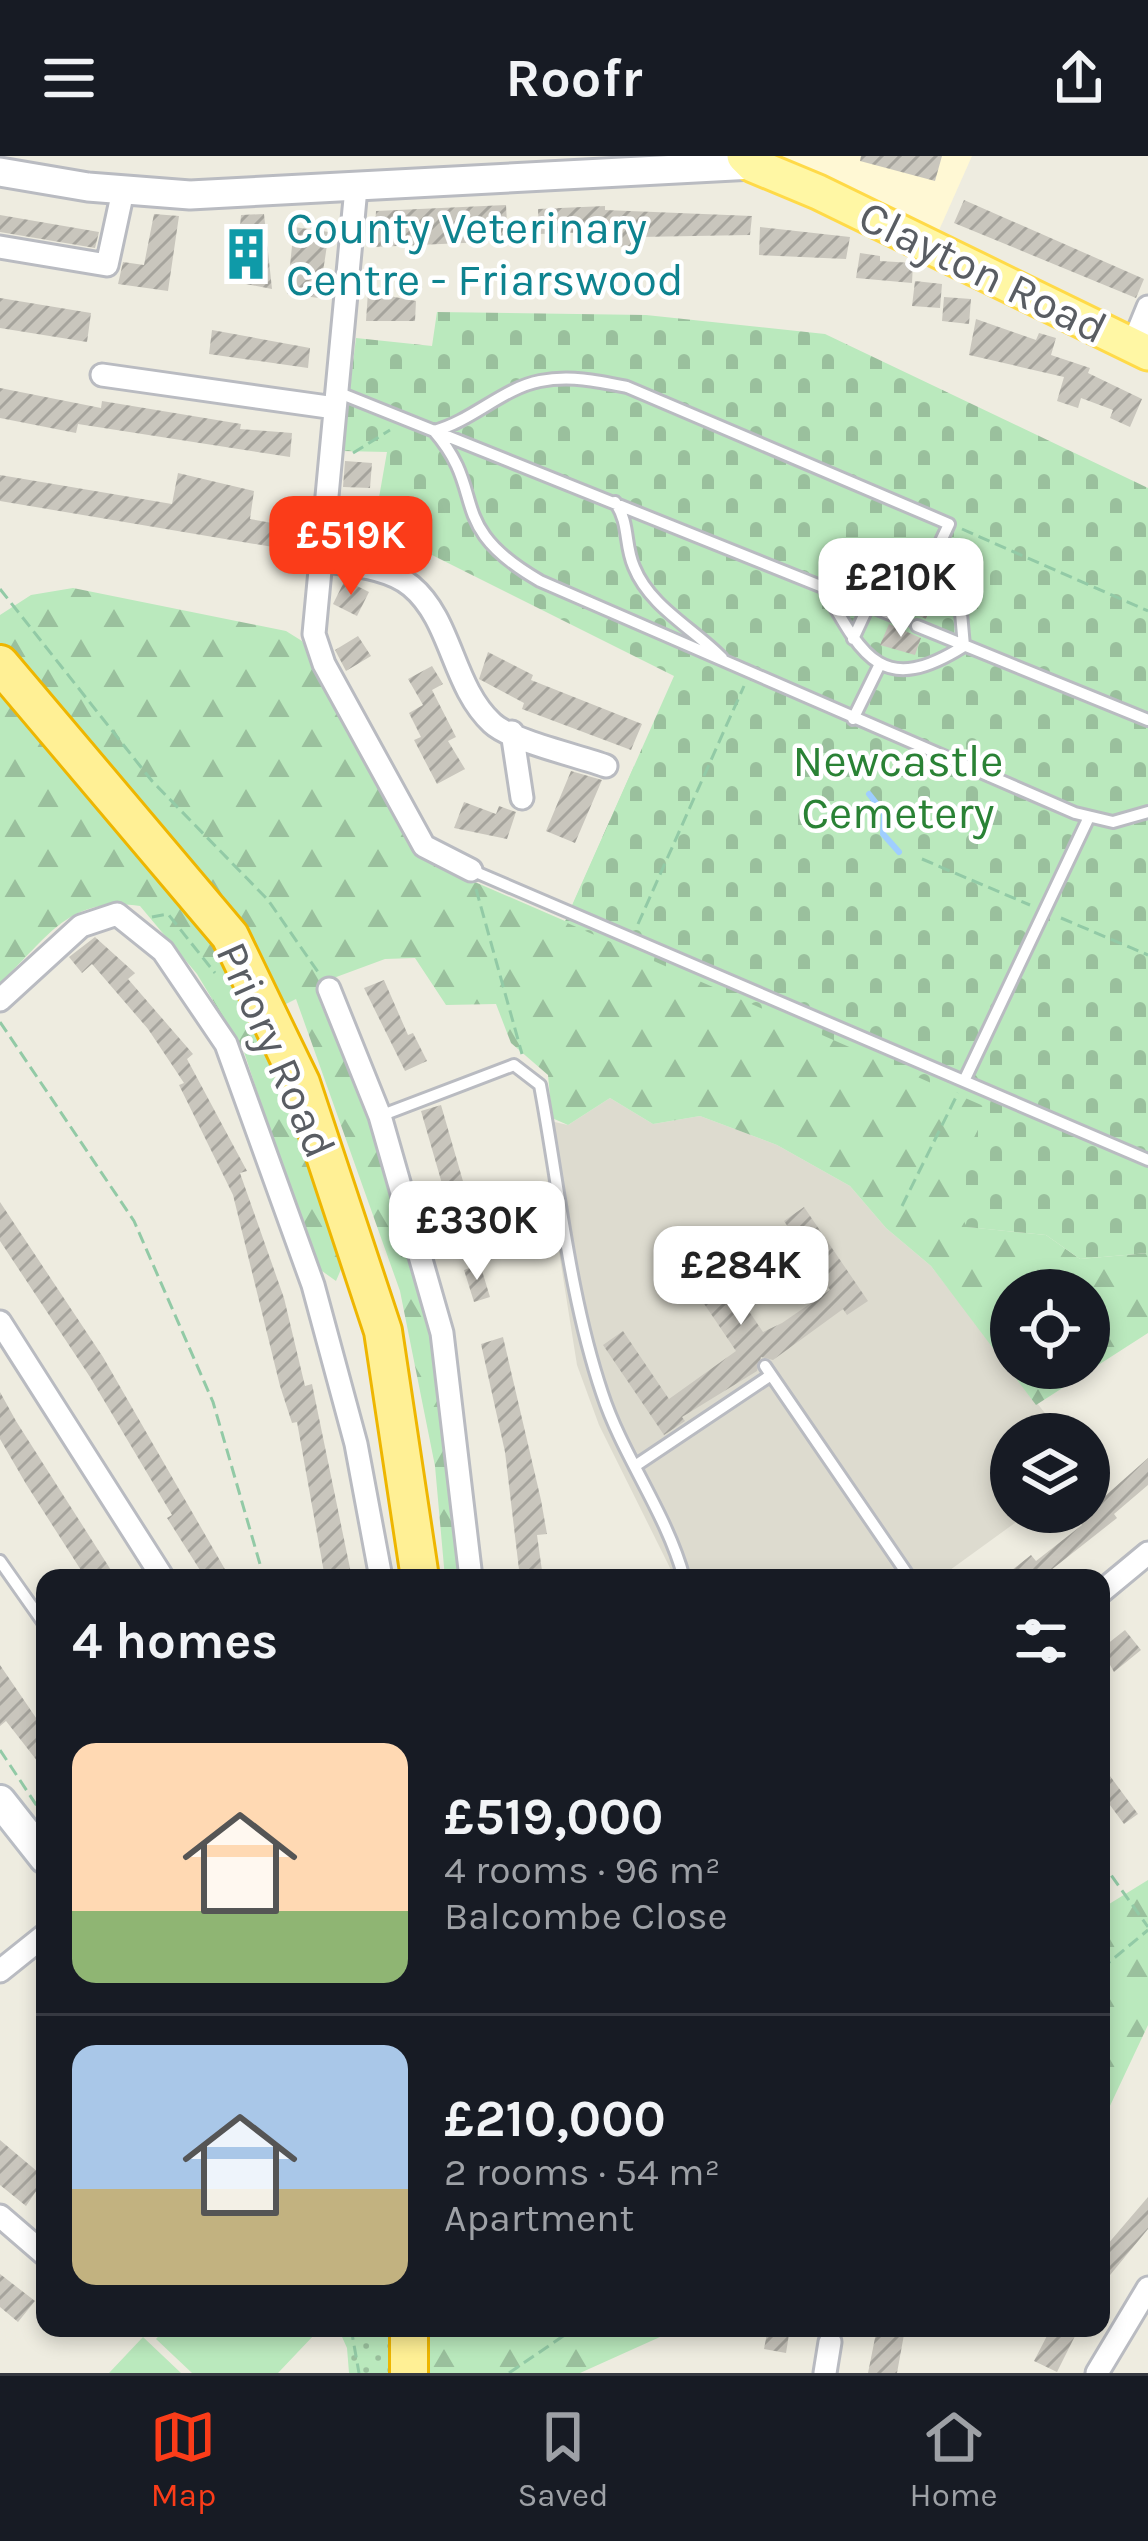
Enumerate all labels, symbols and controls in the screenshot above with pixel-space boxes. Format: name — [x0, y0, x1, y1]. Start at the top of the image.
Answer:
icon: menu — [36, 45, 102, 111]
icon: share — [1046, 45, 1112, 111]
text: Roofr — [506, 46, 642, 110]
street label: Clayton Road — [850, 190, 1115, 355]
place label: County Veterinary Centre - Friarswood — [286, 202, 684, 306]
building icon: County Veterinary Centre - Friarswood — [217, 225, 275, 283]
pin: £519K — [267, 496, 435, 598]
text: £519K — [296, 512, 406, 558]
pin: £210K — [817, 538, 985, 640]
text: £210K — [845, 554, 957, 600]
park label: Newcastle Cemetery — [793, 735, 1003, 840]
street label: Priory Road — [204, 934, 347, 1166]
pin: £330K — [393, 1181, 561, 1283]
text: £330K — [416, 1197, 538, 1243]
pin: £284K — [657, 1226, 825, 1328]
text: £284K — [681, 1242, 801, 1288]
map controls — [990, 1269, 1110, 1533]
button: locate — [990, 1269, 1110, 1389]
button: layers — [990, 1413, 1110, 1533]
icon: filters — [1008, 1608, 1074, 1674]
text: 4 homes — [72, 1611, 278, 1671]
text: £519,000 — [444, 1787, 663, 1847]
icon: home — [168, 1791, 312, 1935]
text: 4 rooms · 96 m² — [444, 1847, 721, 1893]
text: Balcombe Close — [444, 1893, 728, 1939]
text: £210,000 — [444, 2089, 666, 2149]
icon: home — [168, 2093, 312, 2237]
text: 2 rooms · 54 m² — [444, 2149, 720, 2195]
text: Apartment — [444, 2195, 634, 2241]
tab: Map — [150, 2404, 216, 2514]
tab: Saved — [517, 2404, 609, 2514]
tab: Home — [910, 2404, 998, 2514]

